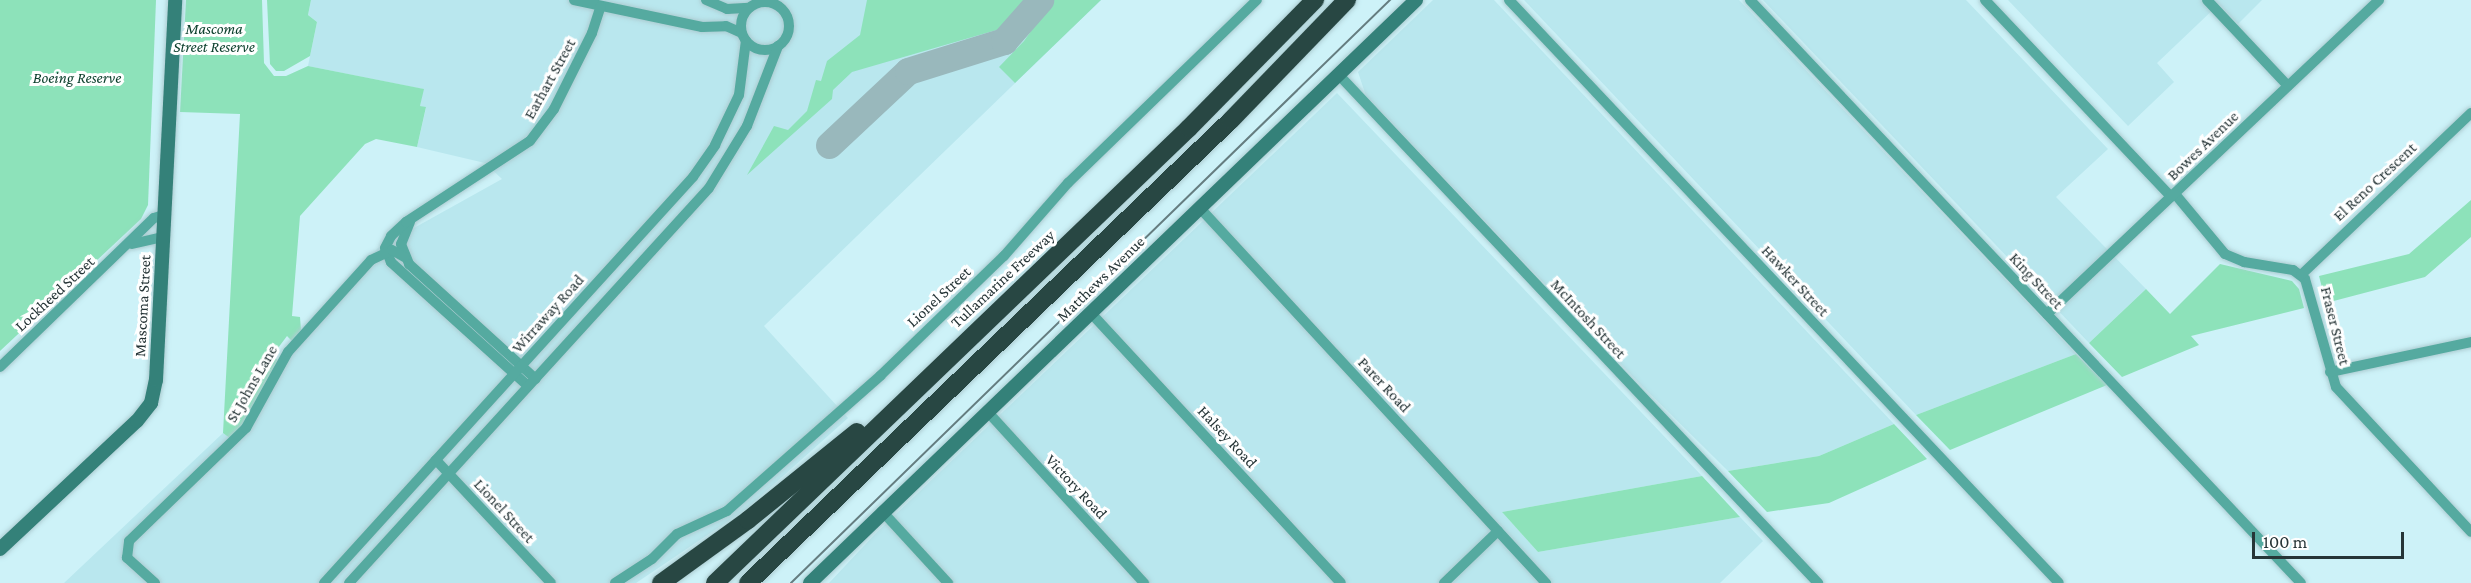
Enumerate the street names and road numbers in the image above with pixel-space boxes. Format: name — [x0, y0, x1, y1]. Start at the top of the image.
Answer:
street label: Earhart Street — [520, 35, 580, 123]
street label: Bowes Avenue — [2163, 107, 2243, 185]
street label: El Reno Crescent — [2329, 139, 2421, 225]
street label: Tullamarine Freeway — [947, 226, 1059, 332]
street label: Matthews Avenue — [1053, 232, 1149, 326]
street label: Hawker Street — [1757, 241, 1833, 321]
street label: King Street — [2005, 249, 2067, 313]
street label: Lockheed Street — [11, 252, 99, 336]
street label: Mascoma Street — [131, 254, 155, 358]
street label: Lionel Street — [903, 263, 975, 331]
street label: Wirraway Road — [508, 271, 588, 357]
street label: McIntosh Street — [1546, 275, 1630, 363]
street label: Fraser Street — [2316, 285, 2354, 367]
street label: St Johns Lane — [222, 342, 282, 426]
street label: Parer Road — [1354, 353, 1414, 417]
street label: Halsey Road — [1193, 402, 1261, 472]
street label: Victory Road — [1041, 451, 1111, 523]
street label: Lionel Street — [470, 475, 538, 547]

